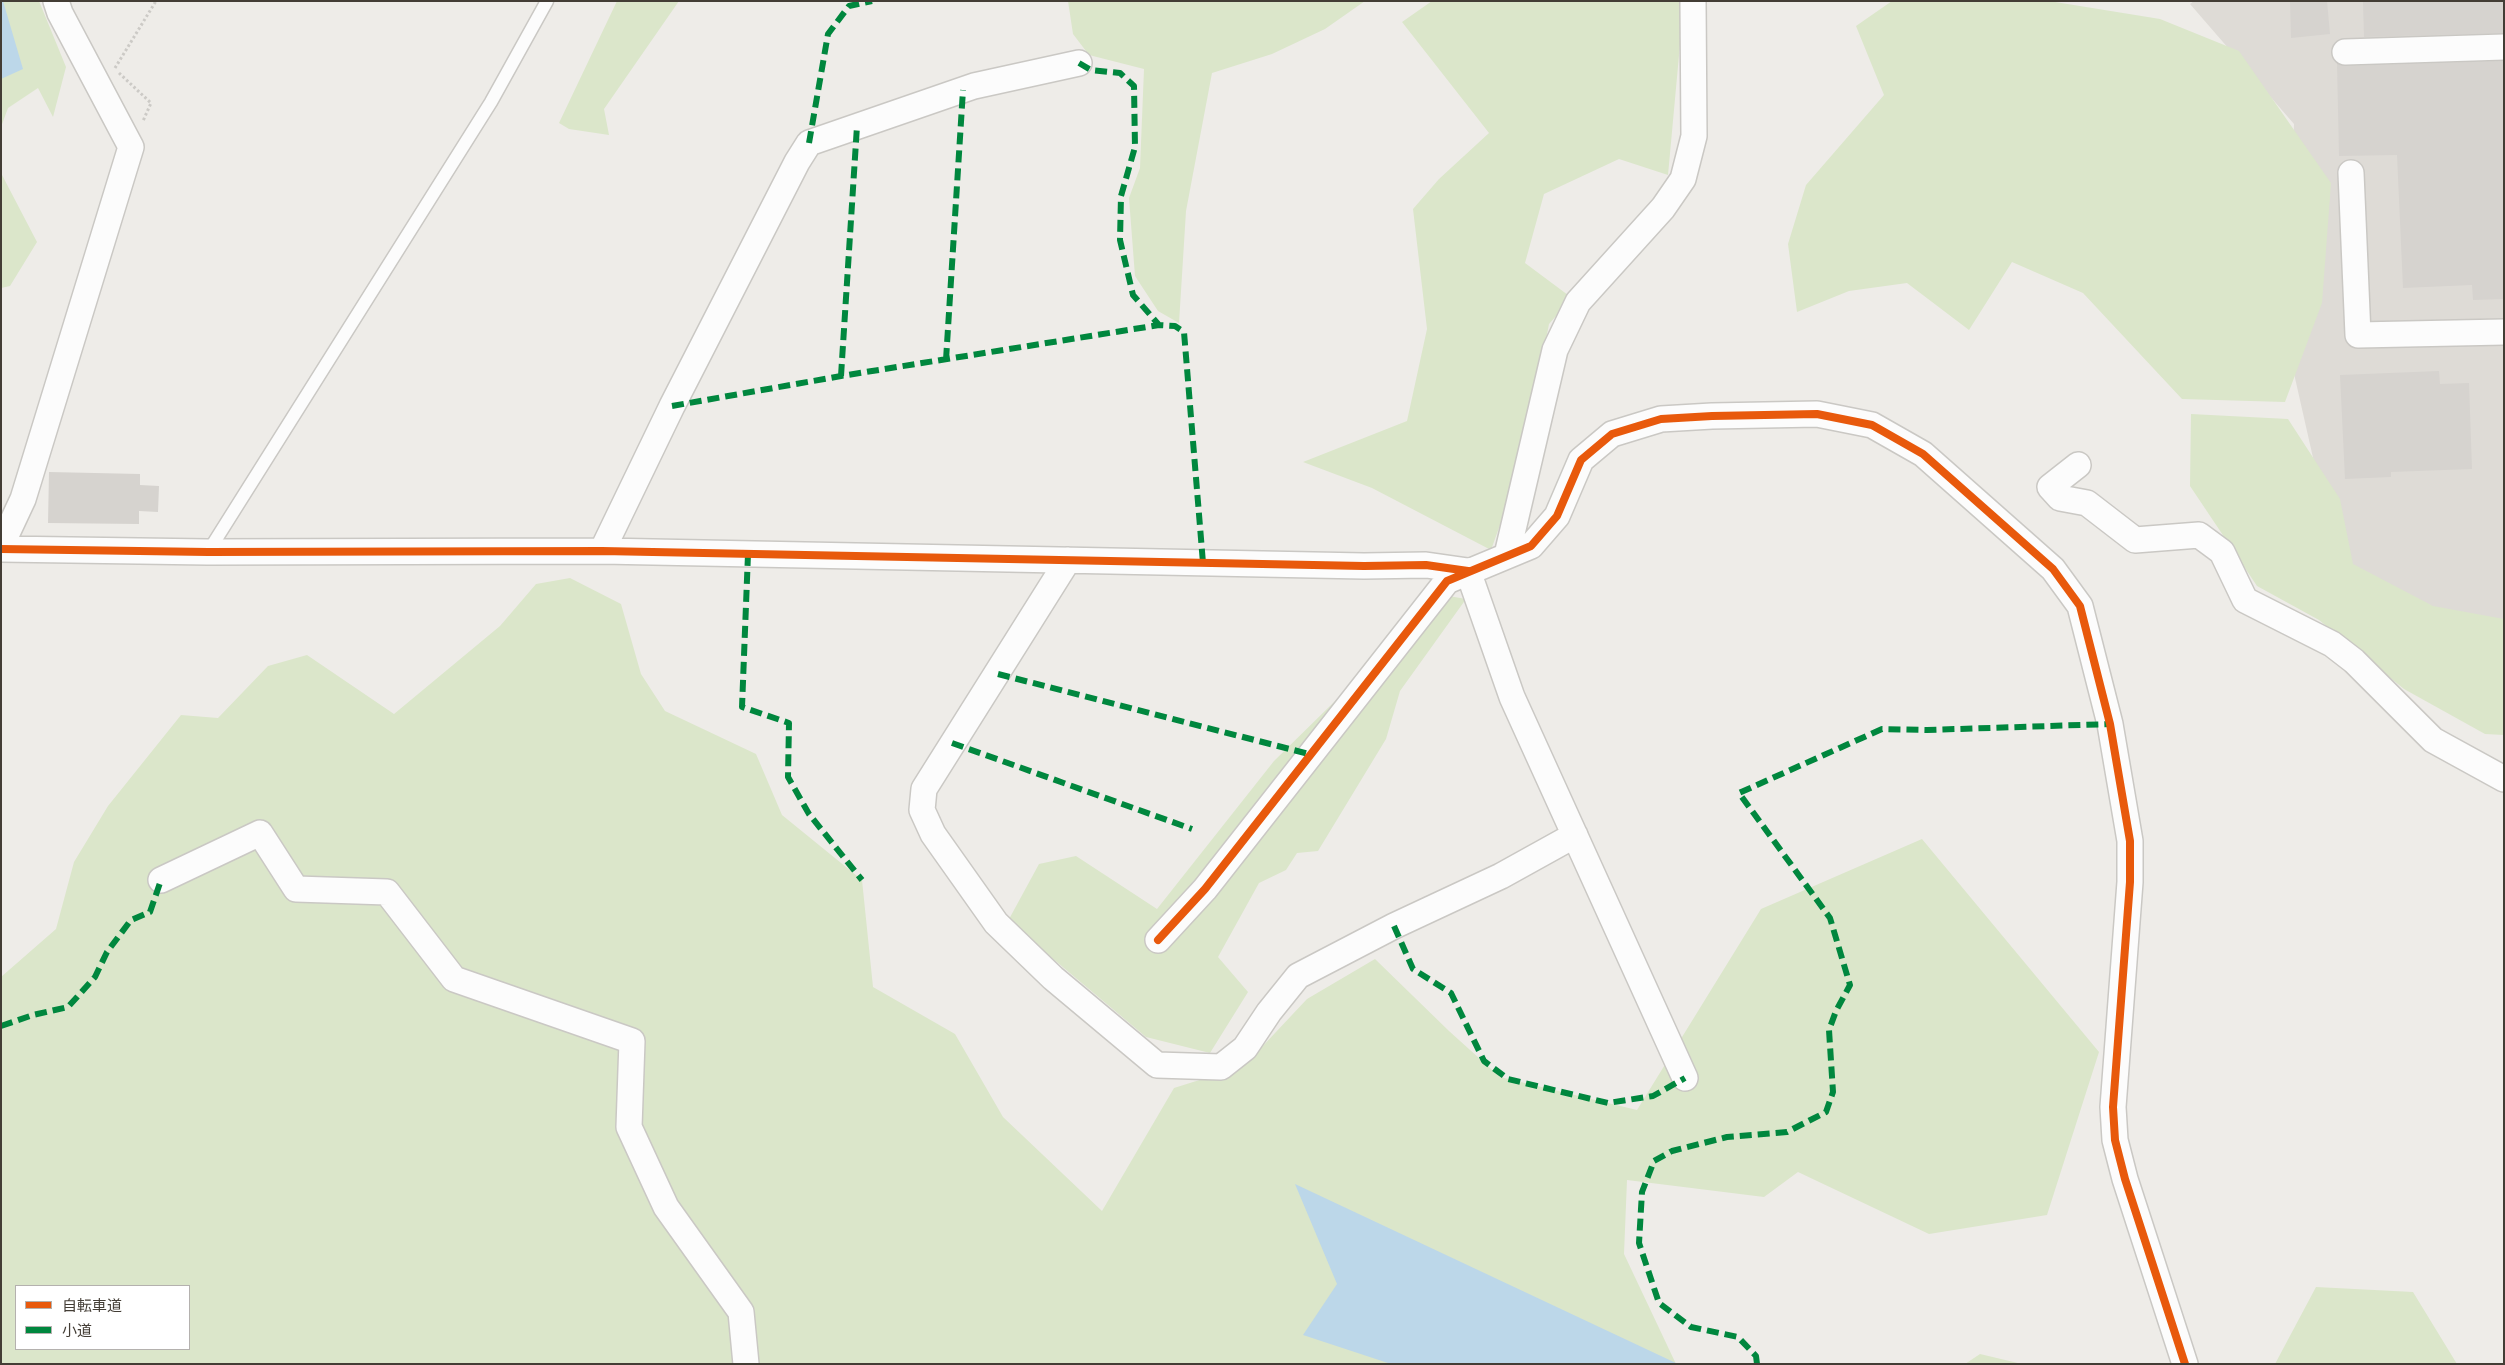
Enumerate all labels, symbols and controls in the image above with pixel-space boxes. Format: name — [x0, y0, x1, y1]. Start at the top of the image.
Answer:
legend — [15, 1285, 190, 1350]
text: 自転車道 — [62, 1296, 122, 1315]
text: 小道 — [62, 1321, 92, 1340]

